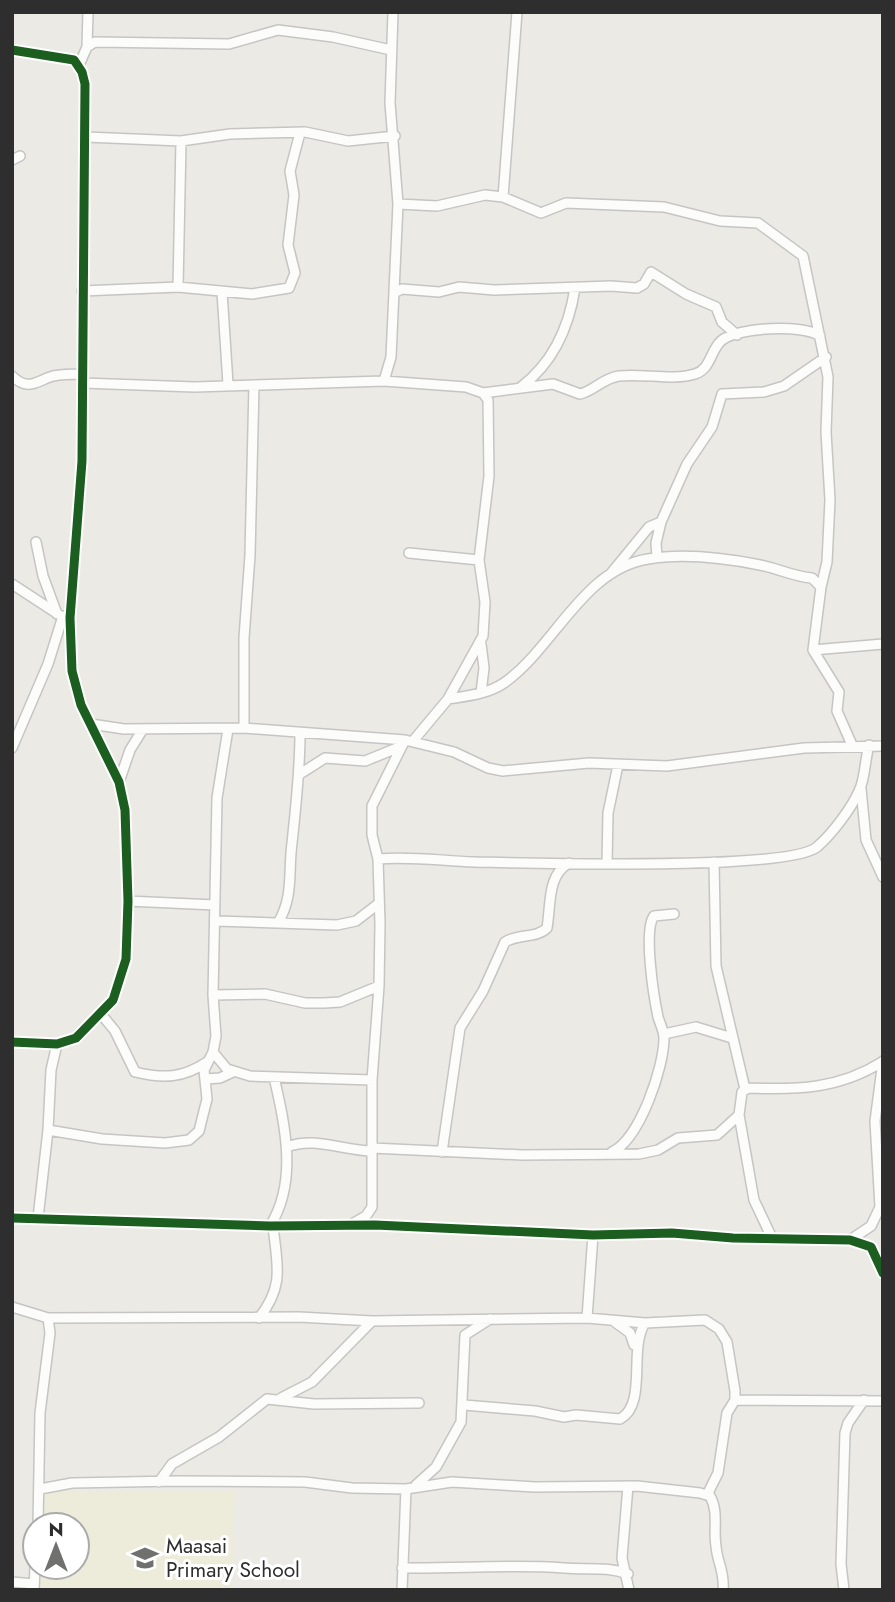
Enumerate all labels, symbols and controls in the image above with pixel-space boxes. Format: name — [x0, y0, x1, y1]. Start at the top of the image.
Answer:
north arrow — [21, 1511, 91, 1581]
text: N — [48, 1516, 64, 1543]
place label: Maasai Primary School — [166, 1531, 300, 1585]
school or university icon: Maasai Primary School — [130, 1543, 160, 1573]

